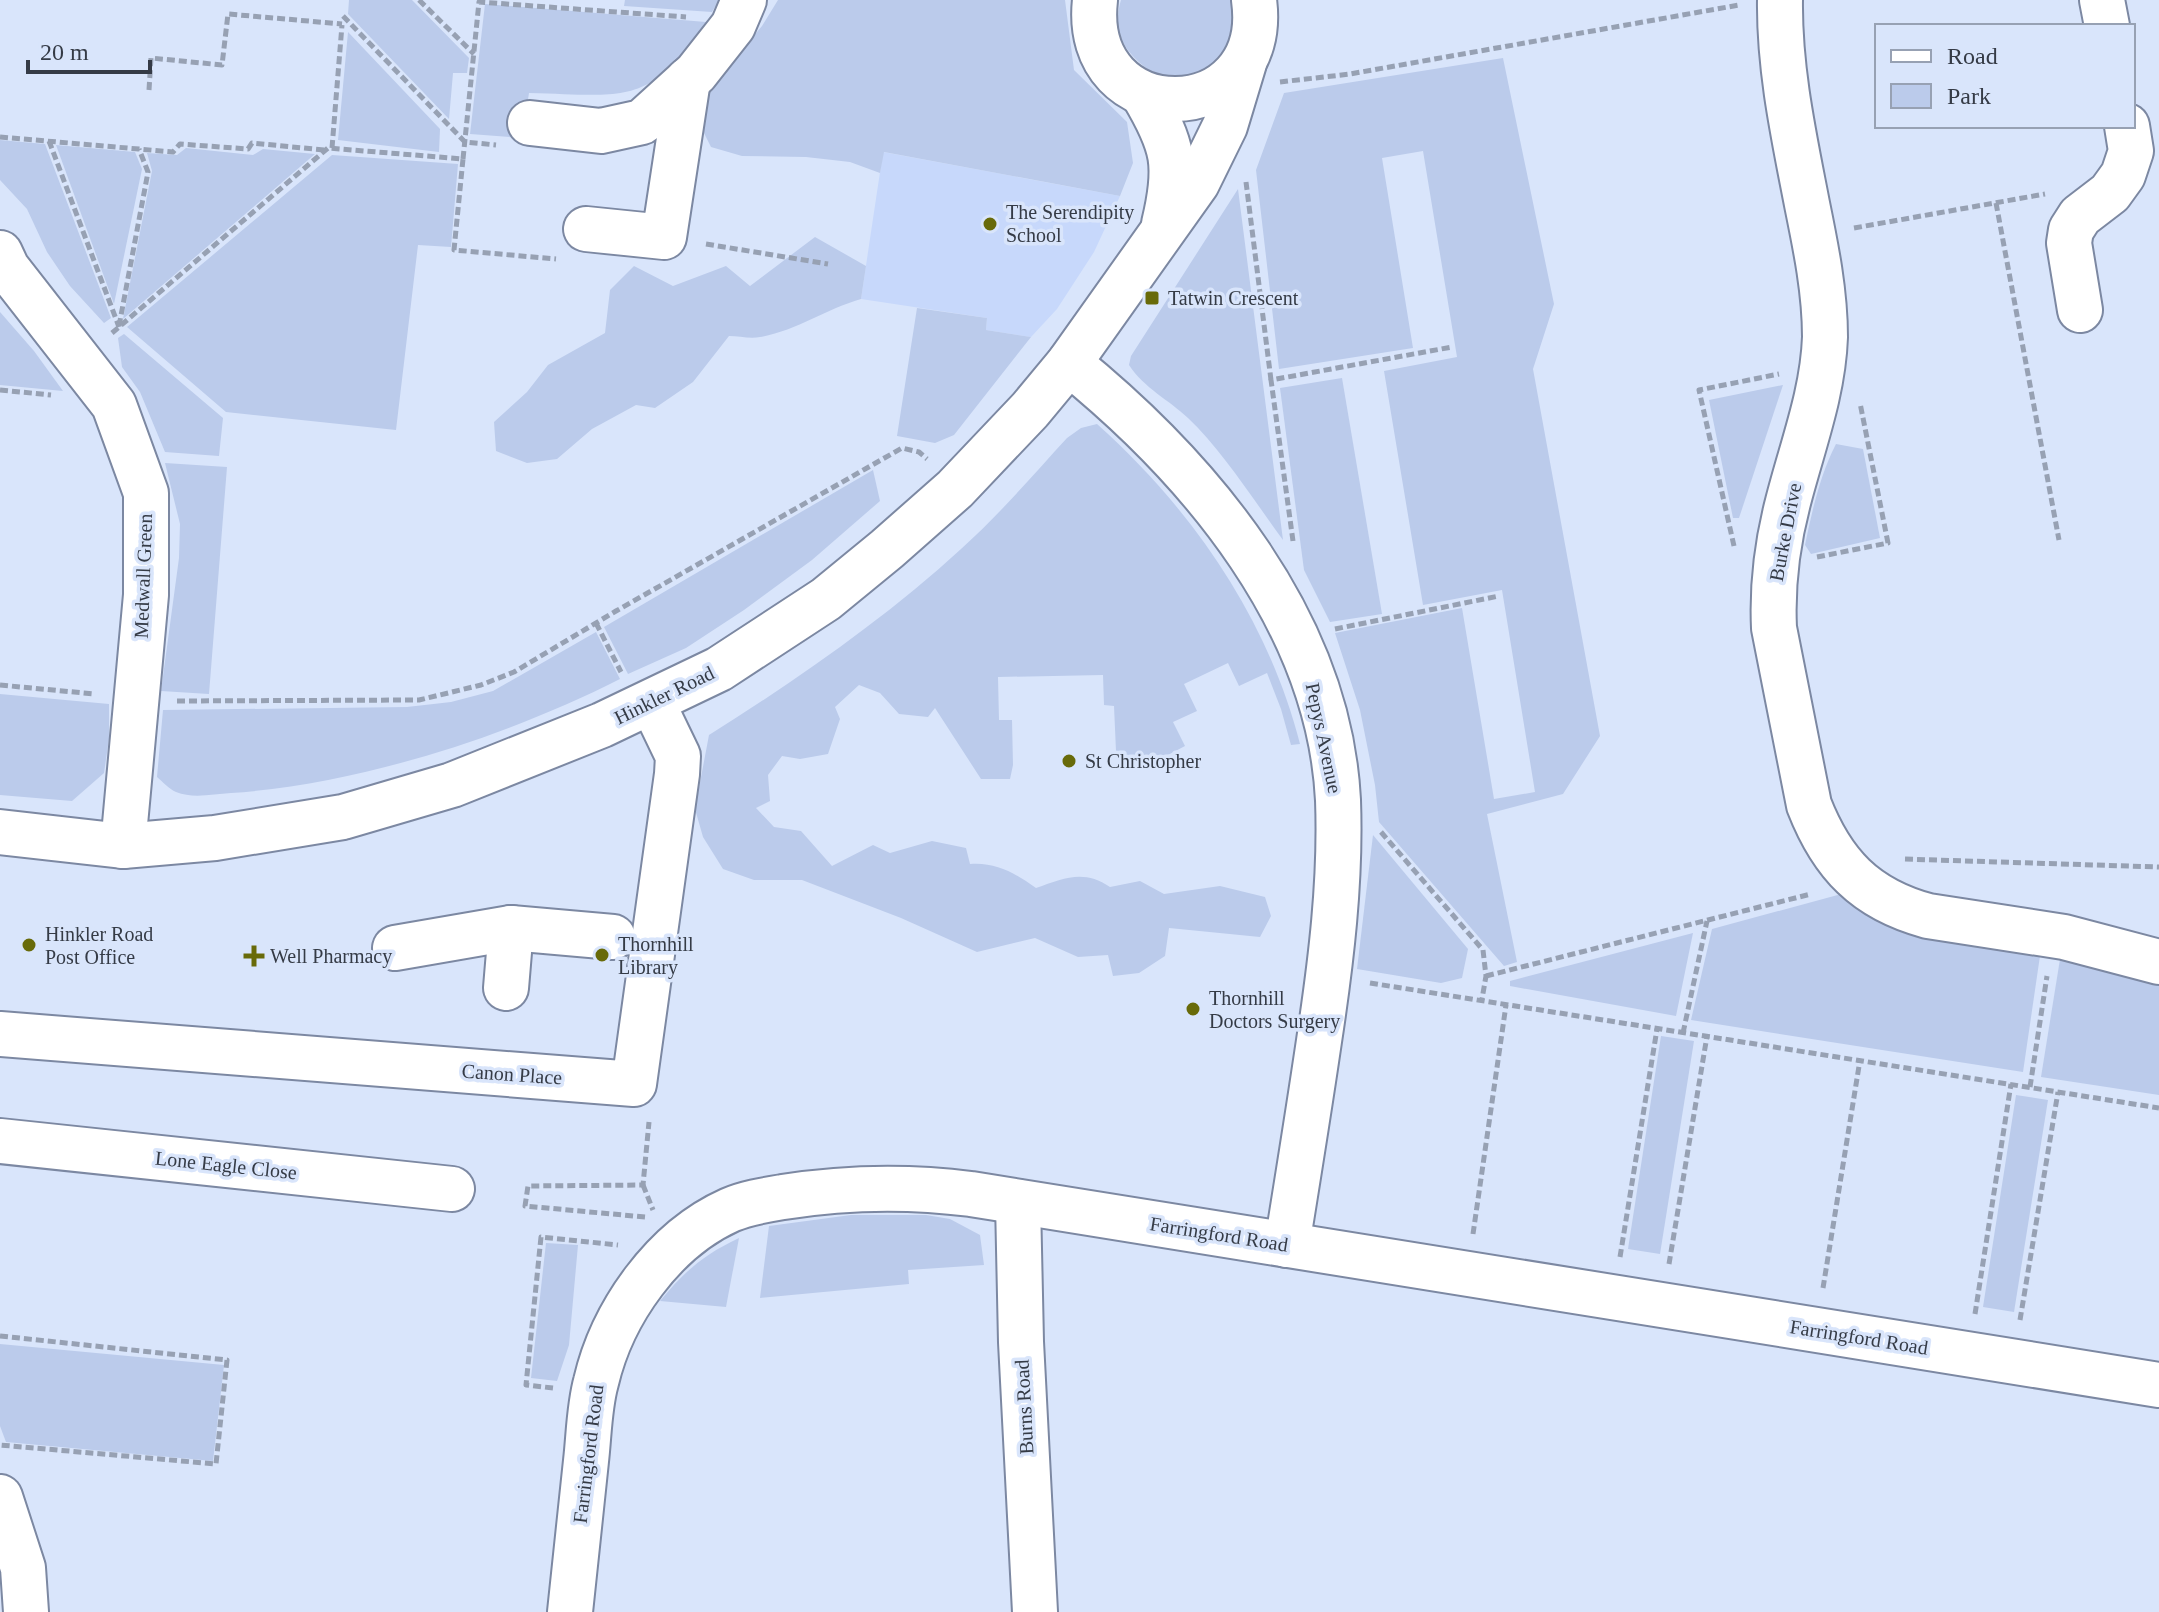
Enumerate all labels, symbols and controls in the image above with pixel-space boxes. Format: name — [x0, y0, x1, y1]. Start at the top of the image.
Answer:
scale bar — [28, 24, 150, 74]
legend — [1875, 24, 2135, 128]
text: 20 m — [40, 39, 89, 65]
text: Road — [1947, 43, 1998, 69]
text: Park — [1947, 83, 1991, 109]
place label: The Serendipity School — [1006, 201, 1134, 246]
marker: The Serendipity School — [981, 215, 999, 233]
place label: Tatwin Crescent — [1168, 287, 1299, 309]
marker: Tatwin Crescent — [1143, 289, 1161, 307]
street label: Burke Drive — [1765, 481, 1805, 583]
street label: Medwall Green — [130, 513, 156, 639]
street label: Hinkler Road — [611, 661, 717, 729]
street label: Pepys Avenue — [1301, 681, 1346, 796]
place label: St Christopher — [1085, 750, 1201, 773]
marker: St Christopher — [1060, 752, 1078, 770]
place label: Hinkler Road Post Office — [45, 923, 153, 968]
place label: Thornhill Library — [618, 933, 694, 979]
marker: Hinkler Road Post Office — [20, 936, 38, 954]
place label: Well Pharmacy — [270, 945, 392, 968]
marker: Thornhill Library — [593, 946, 611, 964]
marker: Well Pharmacy — [245, 947, 263, 965]
place label: Thornhill Doctors Surgery — [1209, 987, 1340, 1033]
marker: Thornhill Doctors Surgery — [1184, 1000, 1202, 1018]
street label: Canon Place — [461, 1060, 563, 1088]
street label: Lone Eagle Close — [154, 1147, 298, 1184]
street label: Farringford Road — [1148, 1212, 1290, 1257]
street label: Farringford Road — [1788, 1315, 1930, 1360]
street label: Burns Road — [1011, 1359, 1037, 1455]
street label: Farringford Road — [569, 1383, 608, 1525]

